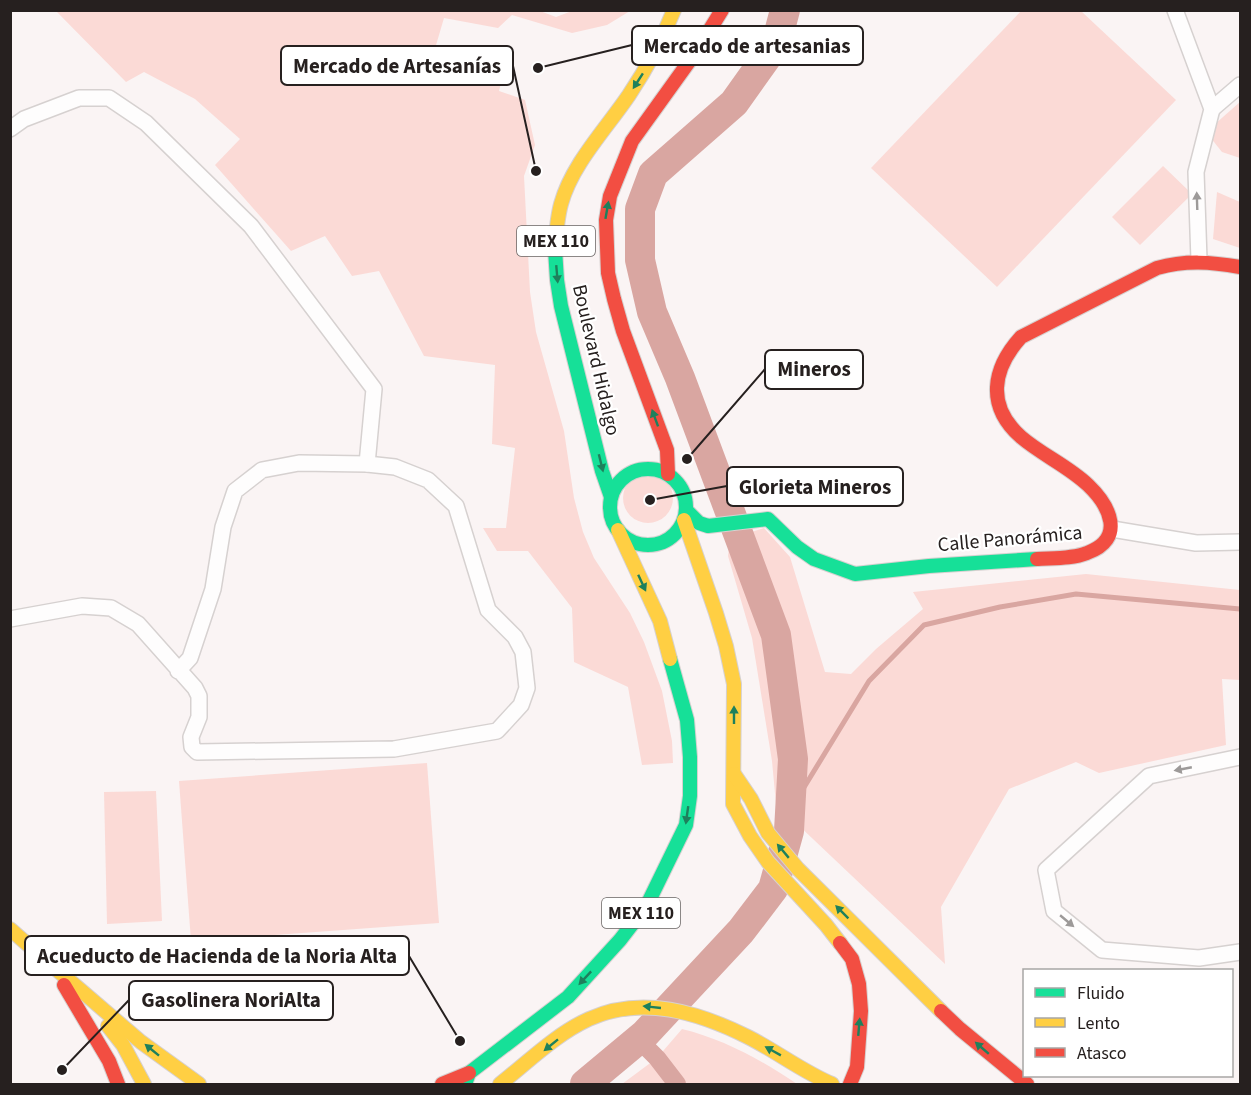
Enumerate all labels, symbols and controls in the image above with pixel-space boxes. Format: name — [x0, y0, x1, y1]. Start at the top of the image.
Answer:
callout: Mercado de artesanias — [632, 26, 863, 65]
text: Mercado de artesanias — [643, 31, 851, 61]
callout: Mercado de Artesanías — [281, 46, 513, 85]
text: Mercado de Artesanías — [293, 51, 501, 81]
one-way arrow — [632, 73, 643, 89]
one-way arrow — [1192, 192, 1201, 211]
one-way arrow — [603, 200, 612, 219]
road number: MEX 110 — [517, 226, 595, 256]
one-way arrow — [552, 264, 561, 283]
street label: Boulevard Hidalgo — [565, 282, 627, 438]
callout: Mineros — [765, 350, 863, 389]
text: Mineros — [777, 354, 851, 384]
one-way arrow — [649, 409, 659, 427]
one-way arrow — [596, 454, 606, 472]
callout: Glorieta Mineros — [727, 467, 903, 506]
text: Glorieta Mineros — [739, 472, 891, 502]
street label: Calle Panorámica — [937, 519, 1083, 559]
one-way arrow — [637, 575, 646, 592]
one-way arrow — [729, 706, 739, 725]
one-way arrow — [1173, 765, 1192, 774]
one-way arrow — [682, 805, 691, 824]
one-way arrow — [777, 843, 790, 859]
road number: MEX 110 — [602, 898, 680, 928]
one-way arrow — [835, 905, 849, 919]
one-way arrow — [1059, 915, 1075, 928]
callout: Acueducto de Hacienda de la Noria Alta — [25, 936, 409, 975]
text: Acueducto de Hacienda de la Noria Alta — [36, 941, 397, 971]
legend — [1023, 969, 1233, 1077]
one-way arrow — [579, 970, 592, 985]
callout: Gasolinera NoriAlta — [129, 981, 333, 1020]
text: Fluido — [1077, 981, 1124, 1006]
text: Gasolinera NoriAlta — [141, 985, 321, 1015]
one-way arrow — [643, 1002, 662, 1012]
text: Lento — [1077, 1011, 1120, 1036]
one-way arrow — [854, 1018, 864, 1037]
one-way arrow — [543, 1038, 558, 1050]
one-way arrow — [974, 1041, 989, 1054]
text: Atasco — [1077, 1041, 1126, 1066]
one-way arrow — [144, 1044, 160, 1057]
one-way arrow — [765, 1046, 782, 1056]

